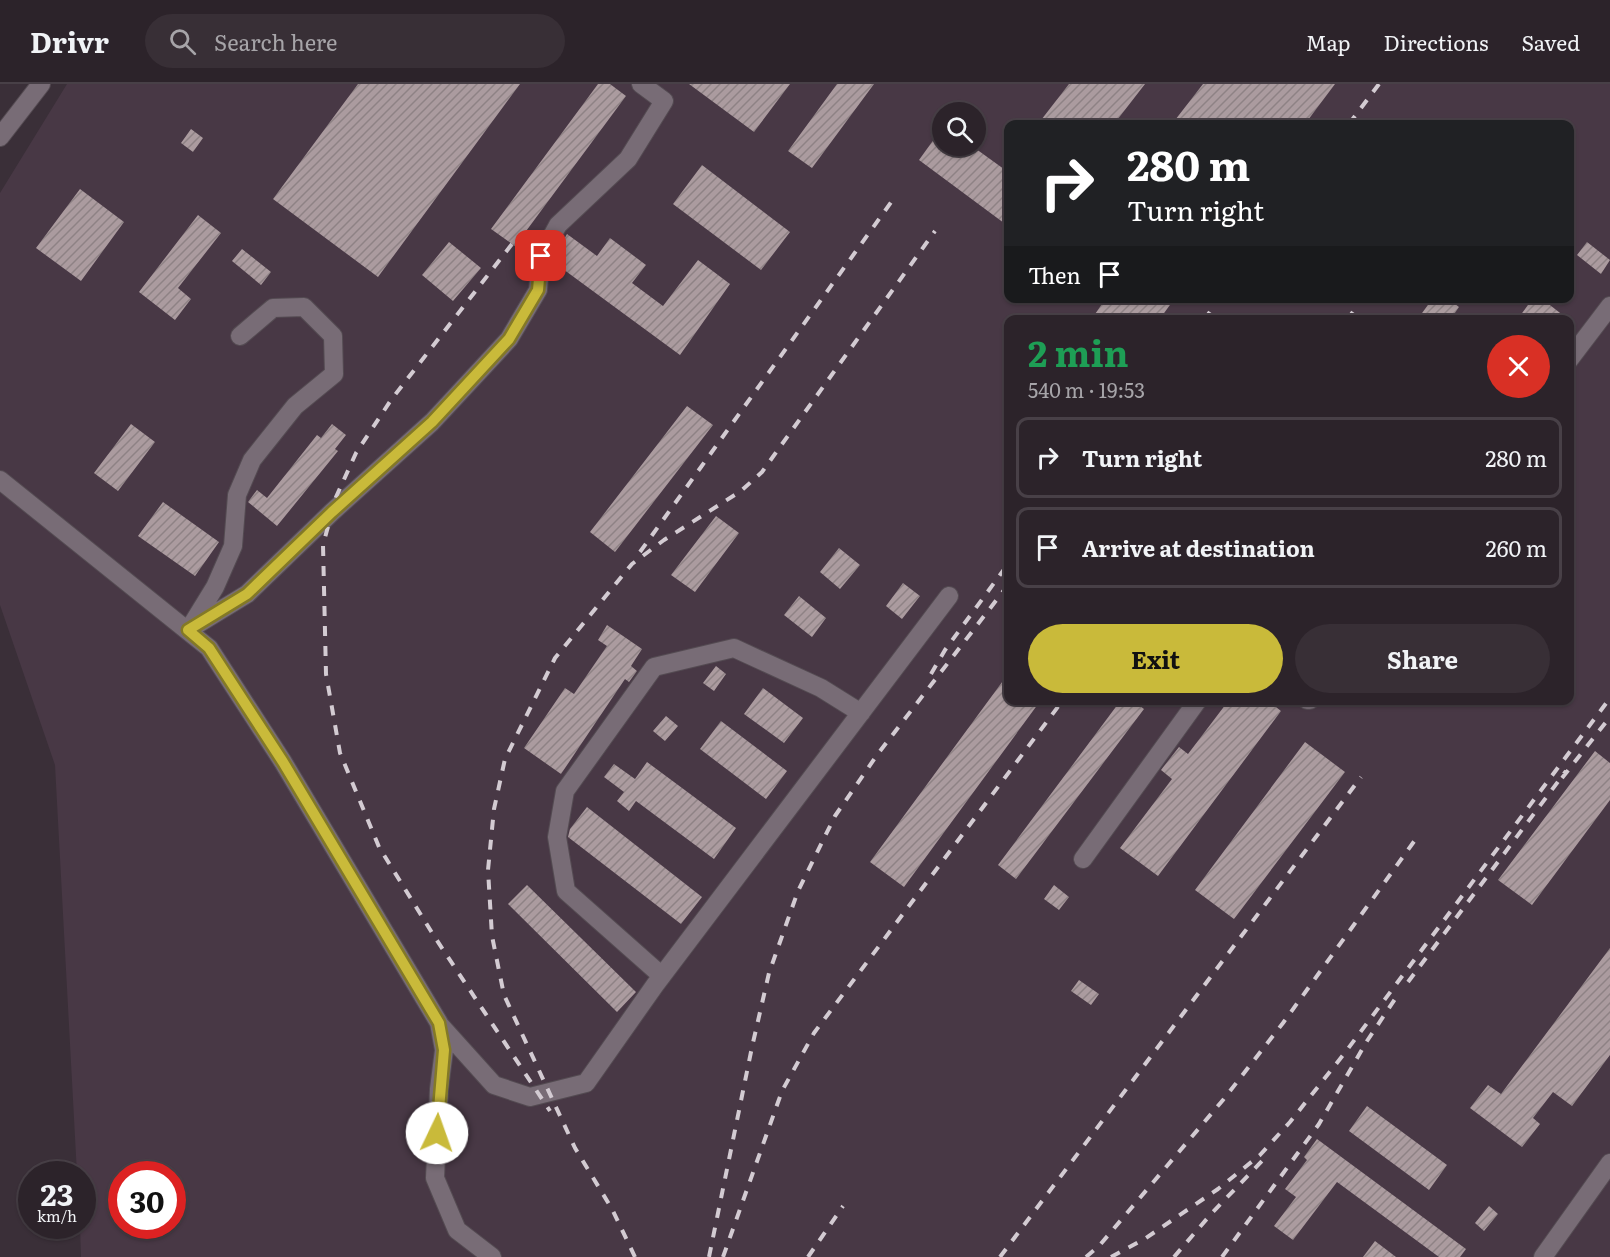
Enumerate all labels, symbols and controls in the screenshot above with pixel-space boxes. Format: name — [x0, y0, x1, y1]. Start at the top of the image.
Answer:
search box — [145, 14, 565, 68]
text: Drivr — [30, 20, 109, 62]
icon: search — [166, 25, 199, 58]
text: Search here — [214, 25, 337, 58]
text: Map — [1306, 26, 1351, 57]
text: Directions — [1384, 26, 1489, 57]
text: Saved — [1522, 26, 1580, 57]
map controls — [932, 102, 986, 156]
button: search — [932, 102, 986, 156]
text: 280 m — [1127, 132, 1250, 194]
icon: right — [1028, 144, 1106, 222]
text: Turn right — [1127, 189, 1264, 229]
pin — [515, 230, 566, 281]
icon: arrive — [524, 239, 557, 272]
text: Then — [1028, 258, 1081, 291]
icon: arrive — [1093, 258, 1126, 291]
text: 2 min — [1028, 325, 1129, 378]
button: close — [1487, 335, 1550, 398]
text: 540 m · 19:53 — [1028, 374, 1145, 404]
icon: right — [1031, 441, 1064, 474]
text: Turn right — [1082, 441, 1202, 474]
text: 280 m — [1485, 441, 1547, 474]
icon: arrive — [1031, 531, 1064, 564]
text: Arrive at destination — [1082, 531, 1315, 564]
text: 260 m — [1486, 531, 1547, 564]
button: Exit — [1028, 624, 1283, 693]
button: Share — [1295, 624, 1550, 693]
position arrow — [405, 1101, 469, 1165]
speed limit sign: 30 — [108, 1161, 186, 1239]
text: 23 — [41, 1171, 73, 1215]
text: km/h — [37, 1204, 77, 1227]

